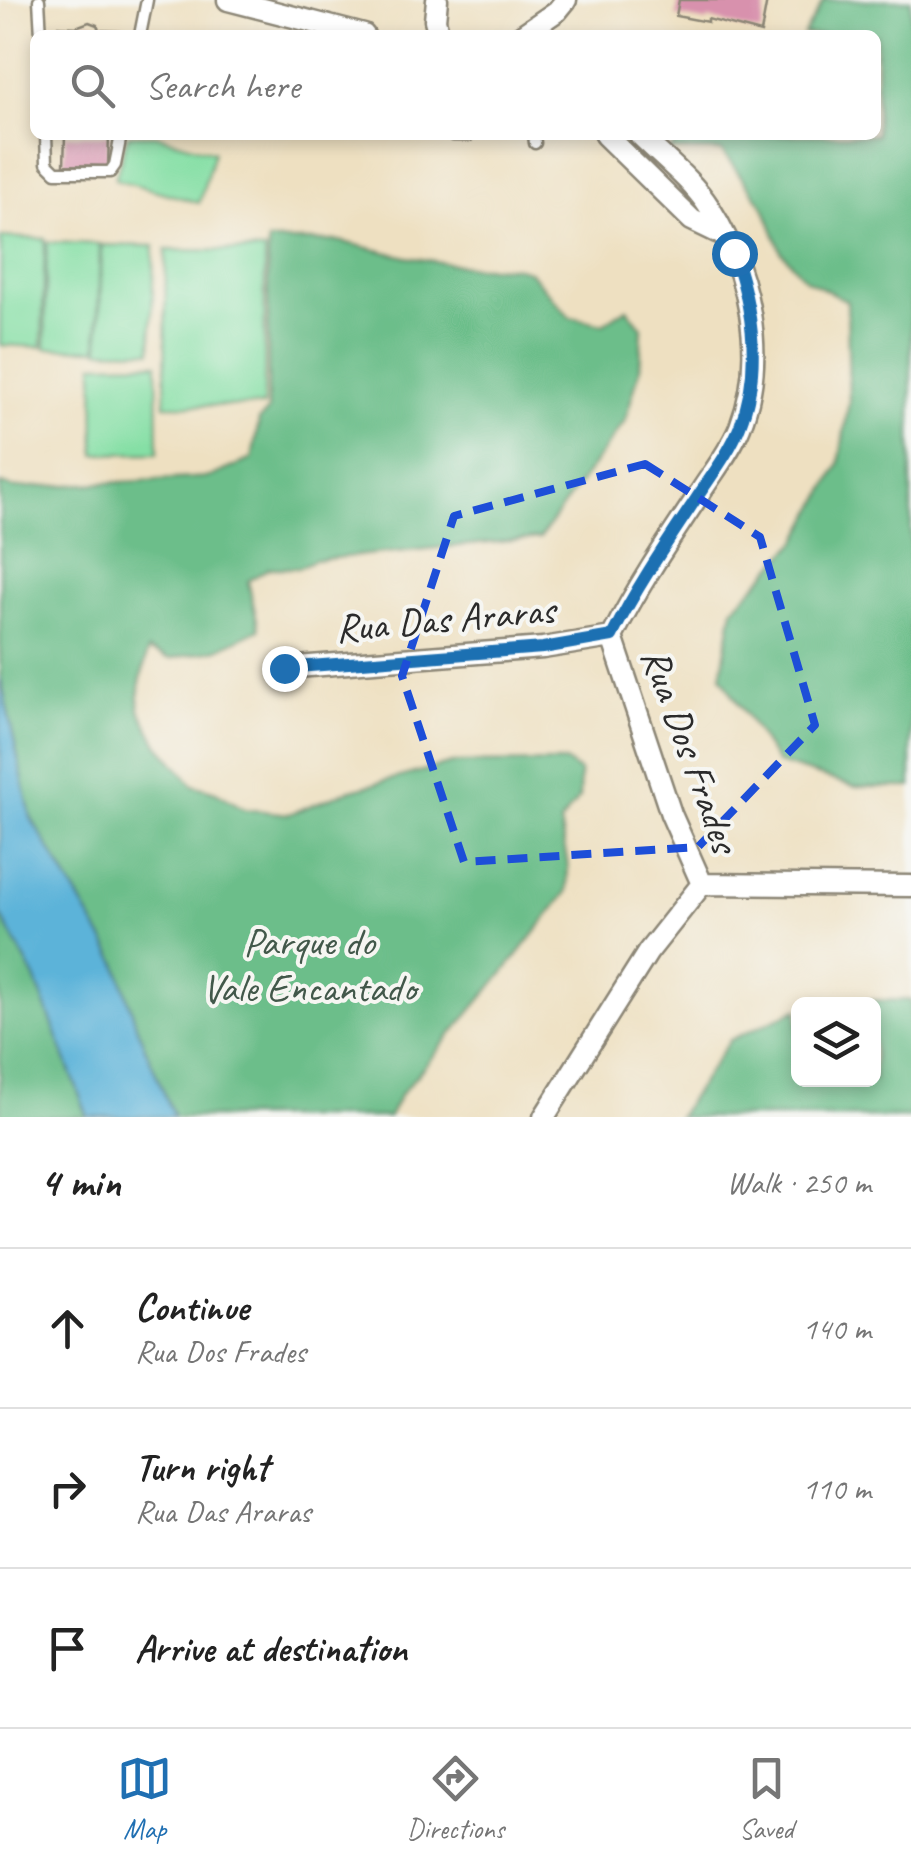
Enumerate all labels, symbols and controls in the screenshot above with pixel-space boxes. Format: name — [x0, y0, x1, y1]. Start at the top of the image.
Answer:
search box — [30, 30, 881, 140]
icon: search — [65, 58, 120, 113]
text: Search here — [145, 62, 300, 109]
route start — [712, 231, 758, 277]
street label: Rua Das Araras — [333, 584, 560, 653]
street label: Rua Dos Frades — [630, 641, 751, 862]
route end — [262, 646, 308, 692]
park label: Parque do Vale Encantado — [202, 917, 420, 1013]
map controls — [791, 997, 881, 1087]
button: layers — [791, 997, 881, 1087]
text: 4 min — [40, 1156, 120, 1209]
text: Walk · 250 m — [727, 1162, 871, 1203]
text: Continue — [135, 1284, 249, 1331]
icon: ahead — [40, 1301, 95, 1356]
text: 140 m — [802, 1308, 871, 1349]
text: Rua Dos Frades — [135, 1331, 306, 1372]
text: Turn right — [135, 1444, 269, 1491]
icon: right — [40, 1461, 95, 1516]
text: 110 m — [802, 1468, 871, 1509]
text: Rua Das Araras — [135, 1491, 311, 1532]
icon: arrive — [40, 1621, 95, 1676]
text: Arrive at destination — [135, 1625, 407, 1672]
tab: Map — [117, 1751, 172, 1846]
tab: Directions — [407, 1751, 504, 1846]
tab: Saved — [739, 1751, 794, 1846]

